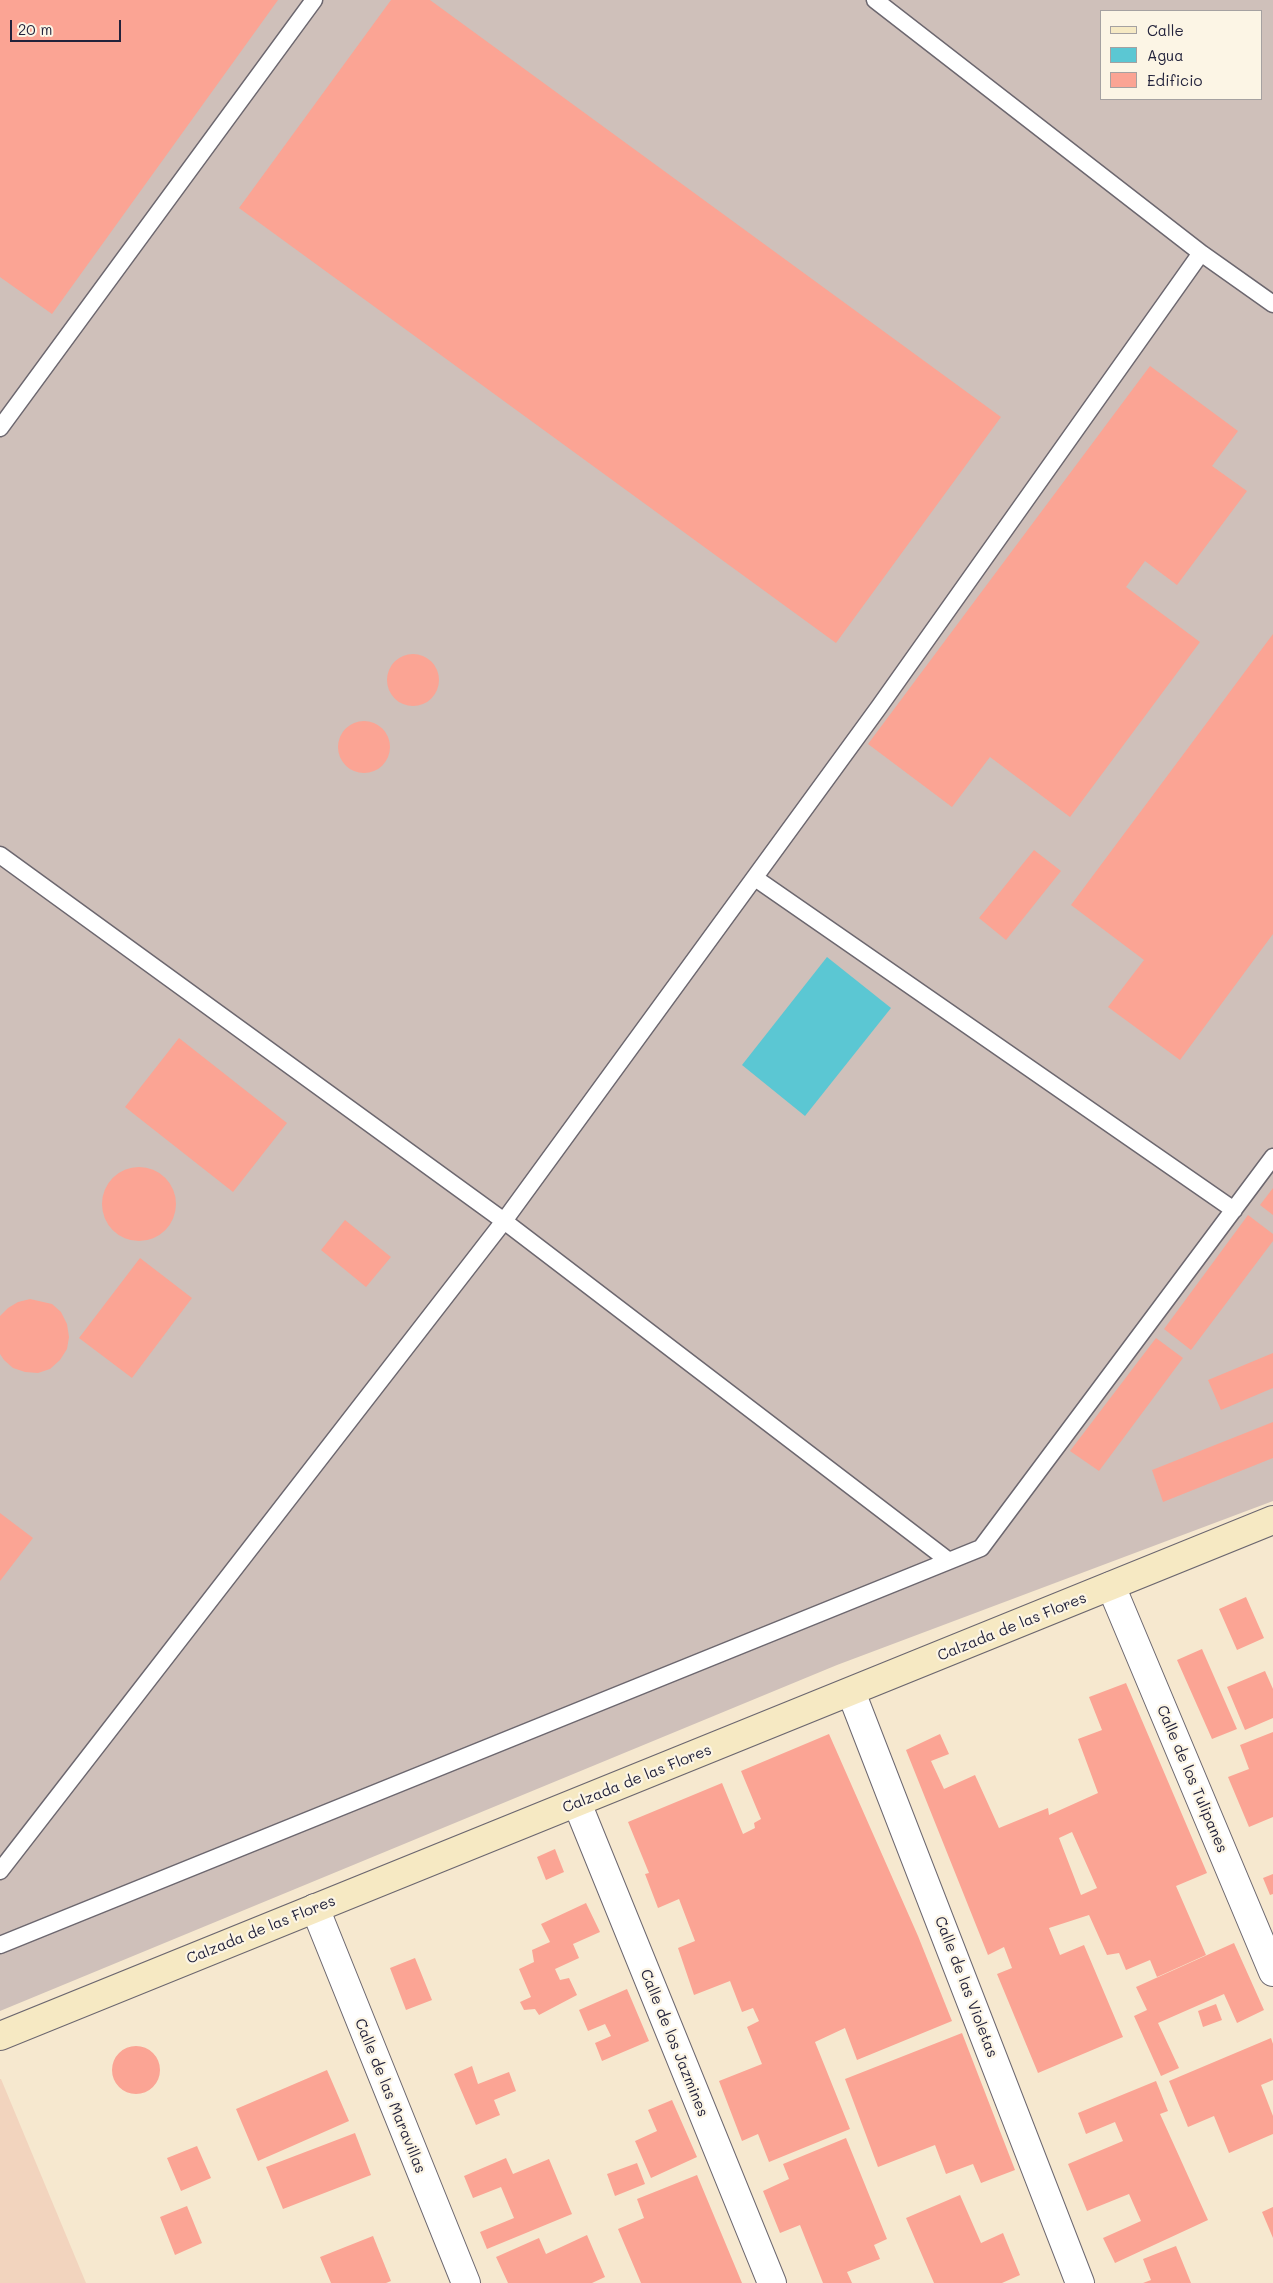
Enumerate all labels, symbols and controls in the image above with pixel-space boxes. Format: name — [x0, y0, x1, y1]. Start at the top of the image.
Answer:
scale bar — [12, 10, 124, 42]
legend — [1100, 10, 1263, 100]
text: 20 m — [18, 19, 52, 39]
text: Calle — [1147, 20, 1184, 40]
text: Agua — [1147, 45, 1184, 65]
text: Edificio — [1147, 70, 1202, 90]
street label: Calzada de las Flores — [935, 1589, 1089, 1665]
street label: Calle de los Tulipanes — [1153, 1703, 1231, 1855]
street label: Calzada de las Flores — [560, 1741, 714, 1817]
street label: Calzada de las Flores — [184, 1892, 338, 1968]
street label: Calle de las Violetas — [931, 1914, 1001, 2060]
street label: Calle de los Jazmines — [636, 1967, 712, 2119]
street label: Calle de las Maravillas — [351, 2016, 429, 2176]

